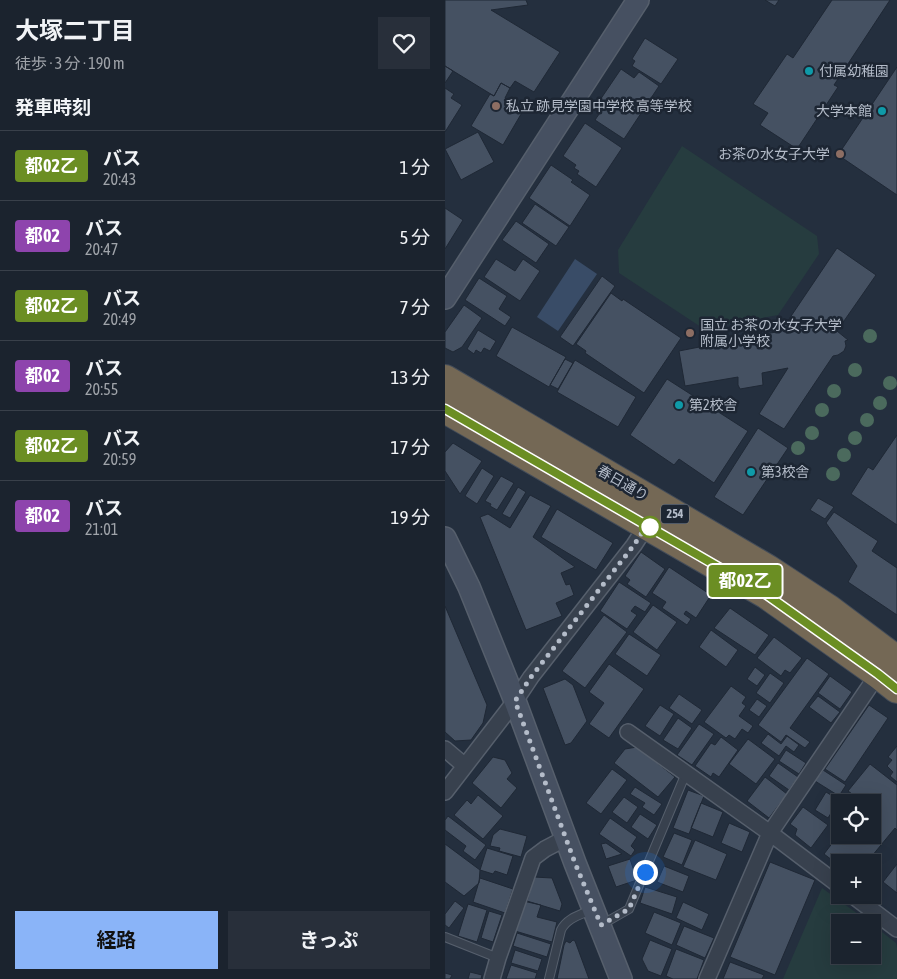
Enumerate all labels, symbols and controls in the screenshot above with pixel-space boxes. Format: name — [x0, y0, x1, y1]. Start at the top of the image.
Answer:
text: 大塚二丁目 — [15, 17, 135, 44]
button: heart — [378, 17, 430, 69]
text: 徒歩 · 3 分 · 190 m — [15, 54, 125, 72]
place label: 付属幼稚園 — [819, 63, 889, 79]
marker: 付属幼稚園 — [803, 65, 815, 77]
text: 発車時刻 — [15, 96, 91, 118]
place label: 私立 跡見学園中学校 高等学校 — [506, 98, 692, 114]
marker: 私立 跡見学園中学校 高等学校 — [490, 100, 502, 112]
place label: 大学本館 — [816, 103, 872, 119]
marker: 大学本館 — [876, 105, 888, 117]
place label: お茶の水女子大学 — [718, 146, 830, 162]
text: バス — [103, 147, 141, 169]
marker: お茶の水女子大学 — [834, 148, 846, 160]
text: 都02乙 — [25, 155, 78, 176]
text: 1 分 — [399, 156, 430, 178]
text: 20:43 — [103, 170, 136, 188]
text: バス — [85, 217, 123, 239]
text: 都02 — [25, 225, 60, 246]
text: 5 分 — [399, 226, 430, 248]
text: 20:47 — [85, 240, 118, 258]
text: バス — [103, 287, 141, 309]
text: 都02乙 — [25, 295, 78, 316]
text: 7 分 — [399, 296, 430, 318]
text: 20:49 — [103, 310, 136, 328]
place label: 国立 お茶の水女子大学 附属小学校 — [700, 317, 842, 349]
marker: 国立 お茶の水女子大学 附属小学校 — [684, 327, 696, 339]
text: バス — [85, 357, 123, 379]
text: 都02 — [25, 365, 60, 386]
text: 13 分 — [391, 366, 430, 388]
text: 20:55 — [85, 380, 118, 398]
place label: 第2校舎 — [689, 397, 738, 413]
marker: 第2校舎 — [673, 399, 685, 411]
text: バス — [103, 427, 141, 449]
text: 都02乙 — [25, 435, 78, 456]
text: 17 分 — [391, 436, 430, 458]
text: 20:59 — [103, 450, 136, 468]
street label: 春日通り — [595, 462, 651, 504]
place label: 第3校舎 — [761, 464, 810, 480]
marker: 第3校舎 — [745, 466, 757, 478]
text: バス — [85, 497, 123, 519]
road number: 254 — [661, 504, 689, 524]
text: 都02 — [25, 505, 60, 526]
text: 19 分 — [391, 506, 430, 528]
unlabelled marker — [639, 516, 661, 538]
text: 21:01 — [85, 520, 118, 538]
line badge: 都02乙 — [710, 565, 780, 597]
text: 都02乙 — [719, 570, 771, 591]
map controls — [831, 794, 881, 964]
button: locate — [831, 794, 881, 844]
button: + — [831, 854, 881, 904]
your location — [633, 860, 658, 885]
button: 経路 — [15, 911, 218, 969]
button: きっぷ — [228, 911, 430, 969]
button: − — [831, 914, 881, 964]

